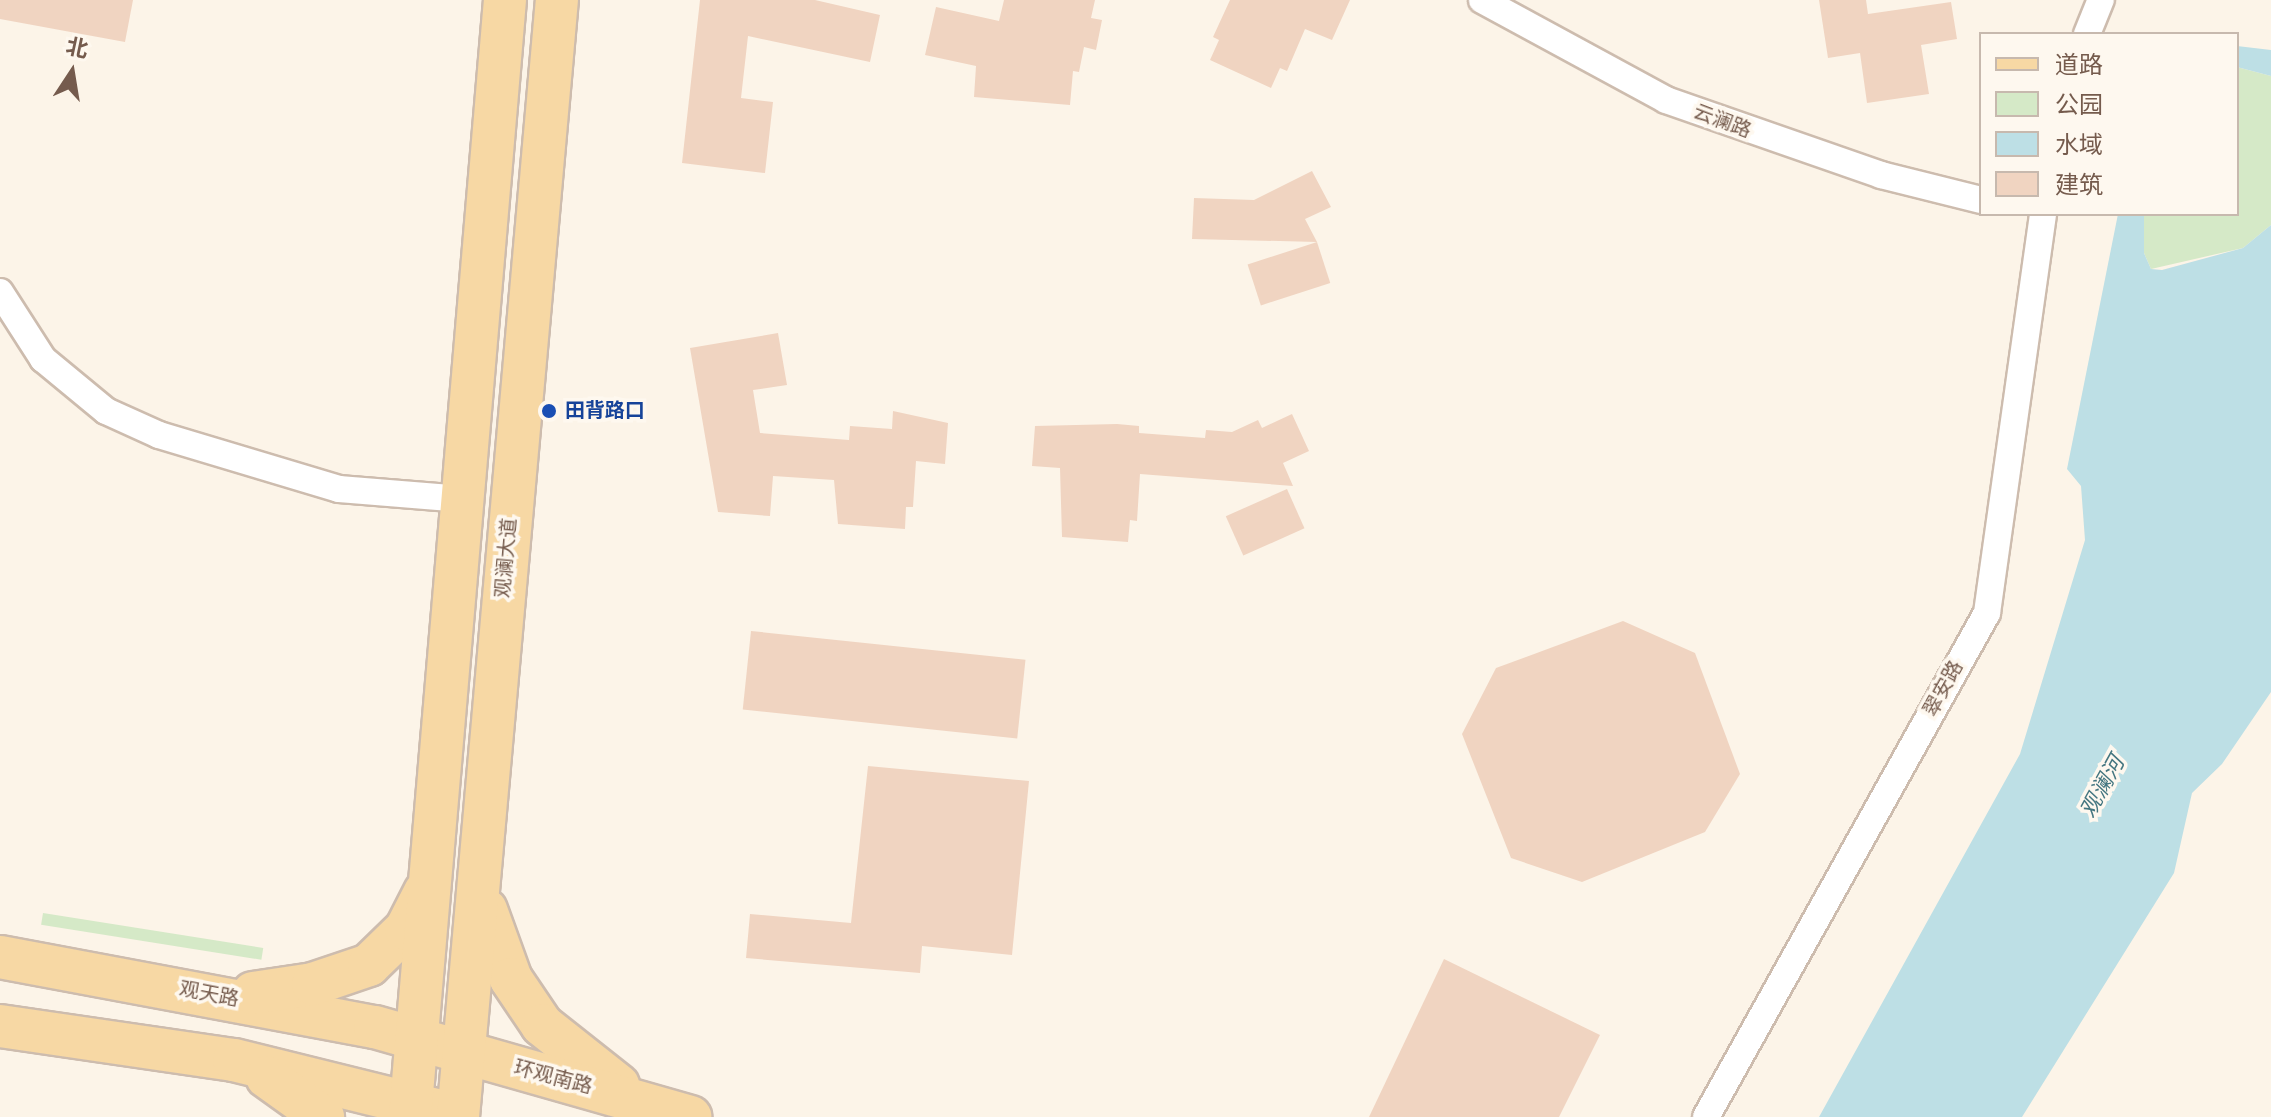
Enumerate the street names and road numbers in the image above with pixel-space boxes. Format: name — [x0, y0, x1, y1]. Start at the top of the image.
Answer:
street label: 云澜路 — [1690, 100, 1754, 144]
street label: 观澜大道 — [492, 517, 522, 599]
street label: 翠安路 — [1919, 657, 1969, 721]
street label: 观天路 — [177, 977, 241, 1013]
street label: 环观南路 — [511, 1056, 595, 1100]

